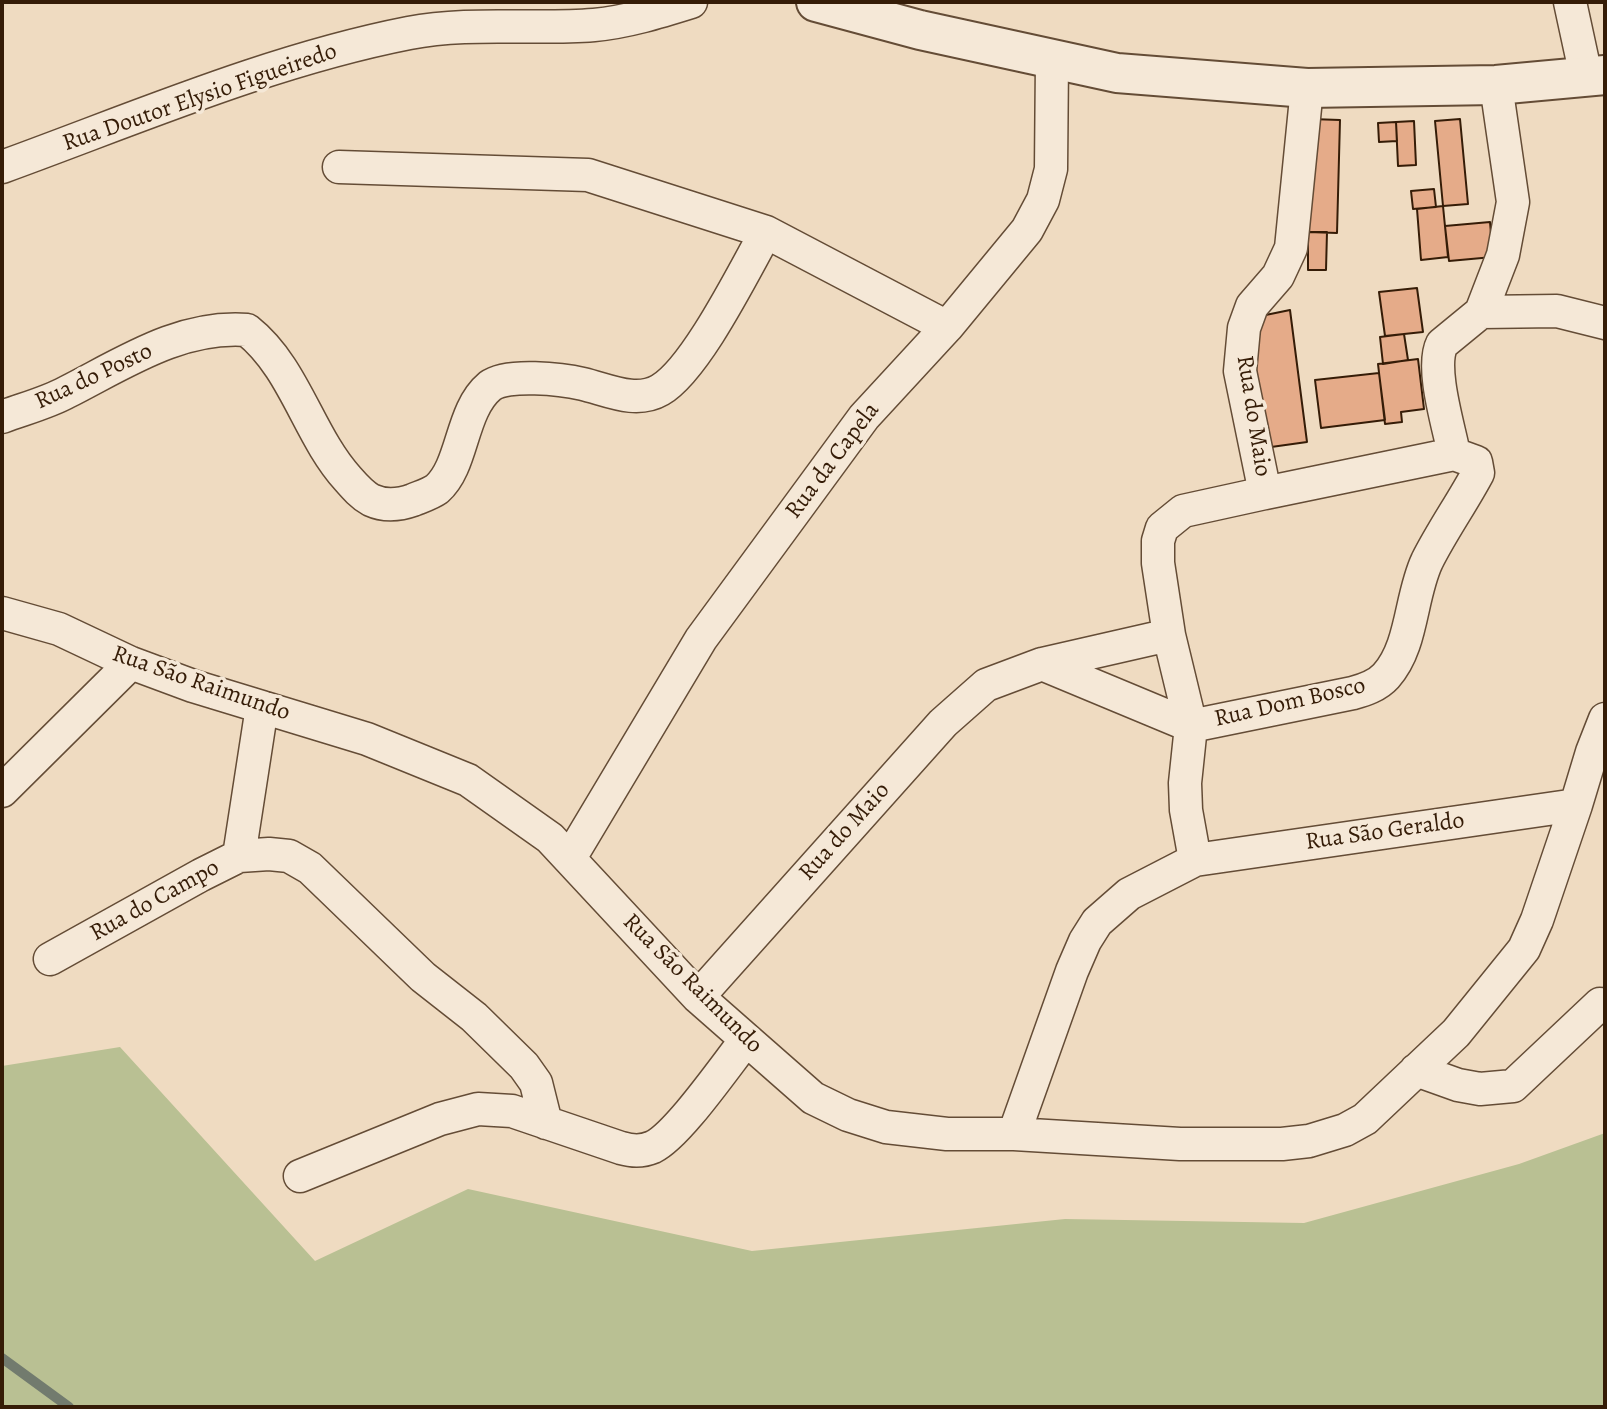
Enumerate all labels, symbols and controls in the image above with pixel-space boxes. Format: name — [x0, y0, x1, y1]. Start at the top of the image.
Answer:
street label: Rua Doutor Elysio Figueiredo — [59, 38, 341, 158]
street label: Rua do Posto — [31, 337, 157, 417]
street label: Rua do Maio — [1229, 353, 1277, 479]
street label: Rua da Capela — [780, 397, 886, 525]
street label: Rua São Raimundo — [108, 640, 294, 728]
street label: Rua Dom Bosco — [1212, 672, 1368, 734]
street label: Rua do Maio — [793, 777, 897, 887]
street label: Rua São Geraldo — [1304, 807, 1466, 857]
street label: Rua do Campo — [85, 854, 225, 948]
street label: Rua São Raimundo — [616, 908, 768, 1060]

